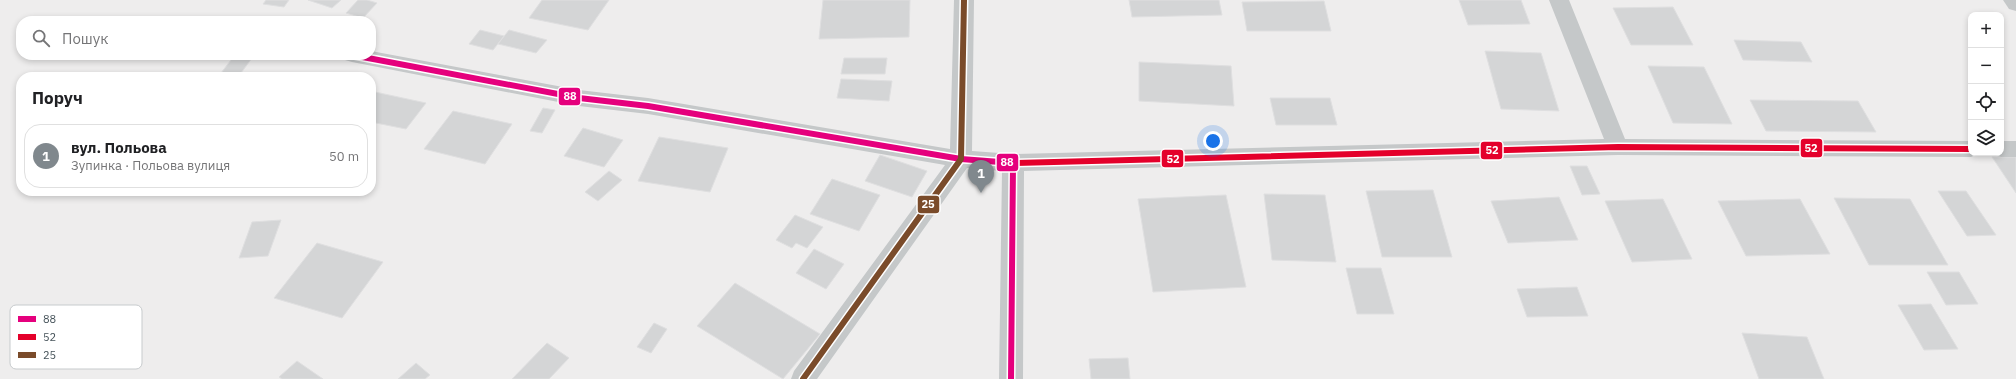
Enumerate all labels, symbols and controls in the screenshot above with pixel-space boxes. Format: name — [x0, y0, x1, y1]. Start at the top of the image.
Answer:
map controls — [1968, 12, 2004, 156]
button: + — [1968, 12, 2004, 48]
search box — [16, 16, 376, 60]
icon: search — [30, 27, 52, 49]
text: Пошук — [62, 29, 109, 48]
button: − — [1968, 48, 2004, 84]
button: locate — [1968, 84, 2004, 120]
text: Поруч — [32, 87, 83, 109]
line badge: 88 — [558, 87, 581, 106]
text: 88 — [563, 89, 577, 103]
button: layers — [1968, 120, 2004, 156]
your location — [1203, 131, 1223, 151]
text: вул. Польова — [71, 138, 167, 157]
line badge: 52 — [1800, 138, 1823, 158]
line badge: 52 — [1480, 141, 1503, 160]
text: 52 — [1804, 141, 1818, 155]
text: 52 — [1485, 143, 1499, 157]
text: 1 — [42, 148, 50, 165]
text: 50 m — [329, 148, 359, 165]
line badge: 52 — [1161, 149, 1184, 168]
text: 52 — [1166, 152, 1180, 166]
line badge: 88 — [996, 153, 1019, 172]
text: 88 — [1000, 155, 1014, 169]
text: Зупинка · Польова вулиця — [71, 157, 230, 174]
pin: 1 — [968, 160, 994, 193]
line badge: 25 — [917, 195, 940, 214]
text: 25 — [921, 197, 935, 211]
legend — [10, 305, 142, 369]
text: 88 — [43, 312, 56, 326]
text: 52 — [43, 330, 56, 344]
text: 25 — [43, 348, 56, 362]

